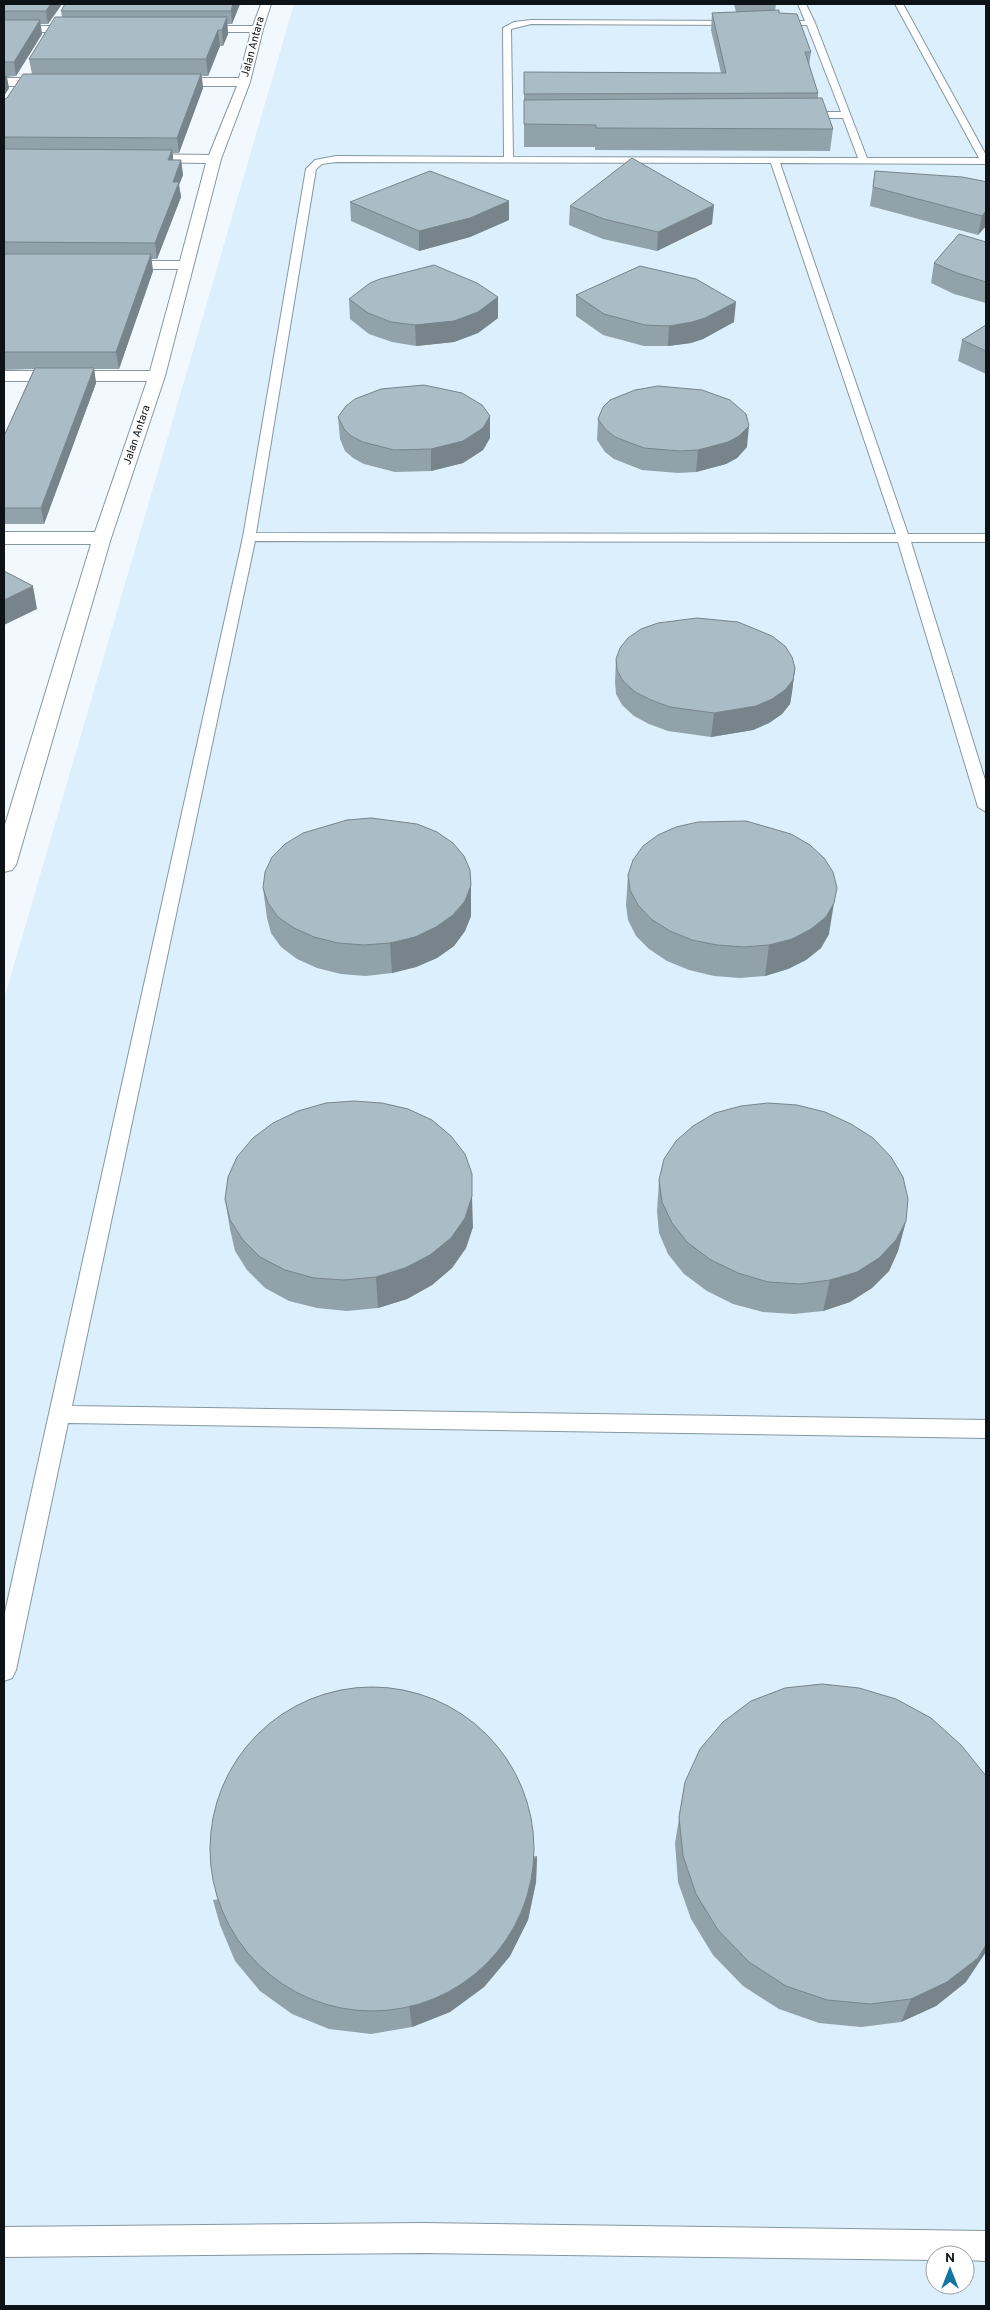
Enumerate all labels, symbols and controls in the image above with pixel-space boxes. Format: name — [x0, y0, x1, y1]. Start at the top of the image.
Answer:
street label: Jalan Antara — [238, 15, 268, 79]
street label: Jalan Antara — [120, 403, 154, 467]
north arrow — [925, 2245, 975, 2295]
text: N — [945, 2250, 955, 2267]

